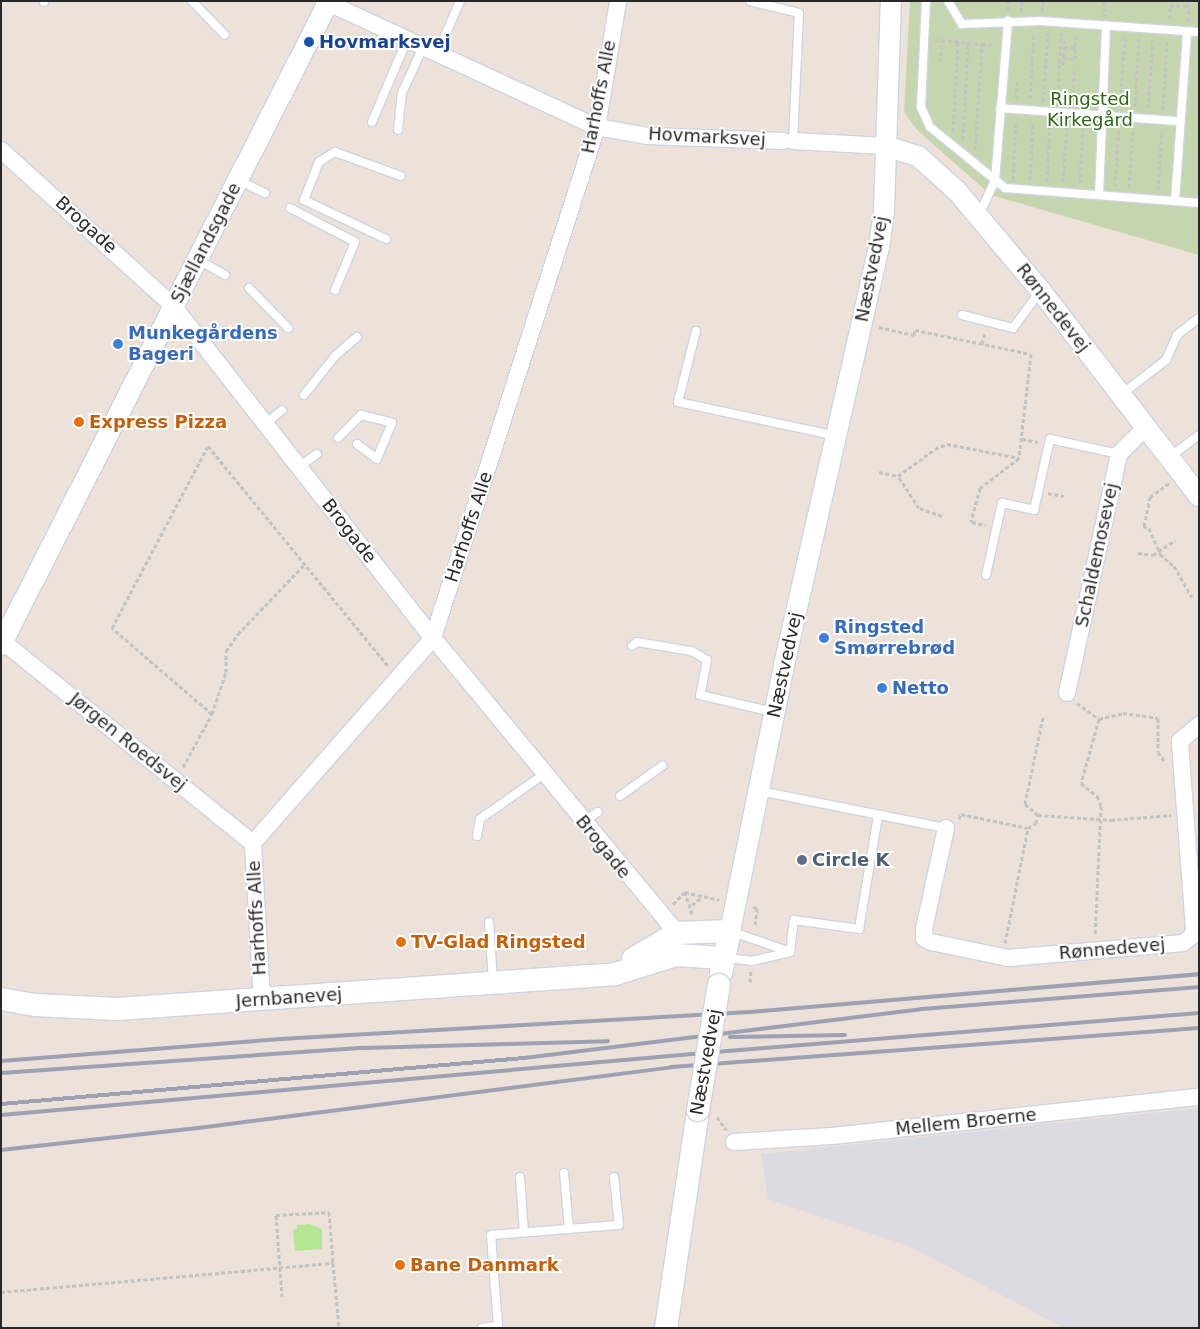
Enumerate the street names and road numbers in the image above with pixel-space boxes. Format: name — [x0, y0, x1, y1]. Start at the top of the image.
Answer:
street label: Harhoffs Alle — [577, 39, 621, 155]
street label: Hovmarksvej — [648, 123, 766, 151]
street label: Sjællandsgade — [166, 179, 246, 307]
street label: Brogade — [51, 192, 121, 258]
street label: Næstvedvej — [851, 214, 893, 324]
street label: Rønnedevej — [1012, 259, 1094, 357]
street label: Harhoffs Alle — [441, 469, 497, 585]
street label: Schaldemosevej — [1071, 481, 1123, 629]
street label: Brogade — [317, 495, 381, 567]
street label: Næstvedvej — [763, 610, 807, 720]
street label: Jørgen Roedsvej — [65, 688, 191, 796]
street label: Brogade — [571, 811, 635, 883]
street label: Harhoffs Alle — [243, 860, 271, 976]
street label: Rønnedevej — [1058, 934, 1166, 964]
street label: Jernbanevej — [235, 984, 343, 1012]
street label: Næstvedvej — [686, 1007, 726, 1117]
street label: Mellem Broerne — [894, 1104, 1038, 1140]

